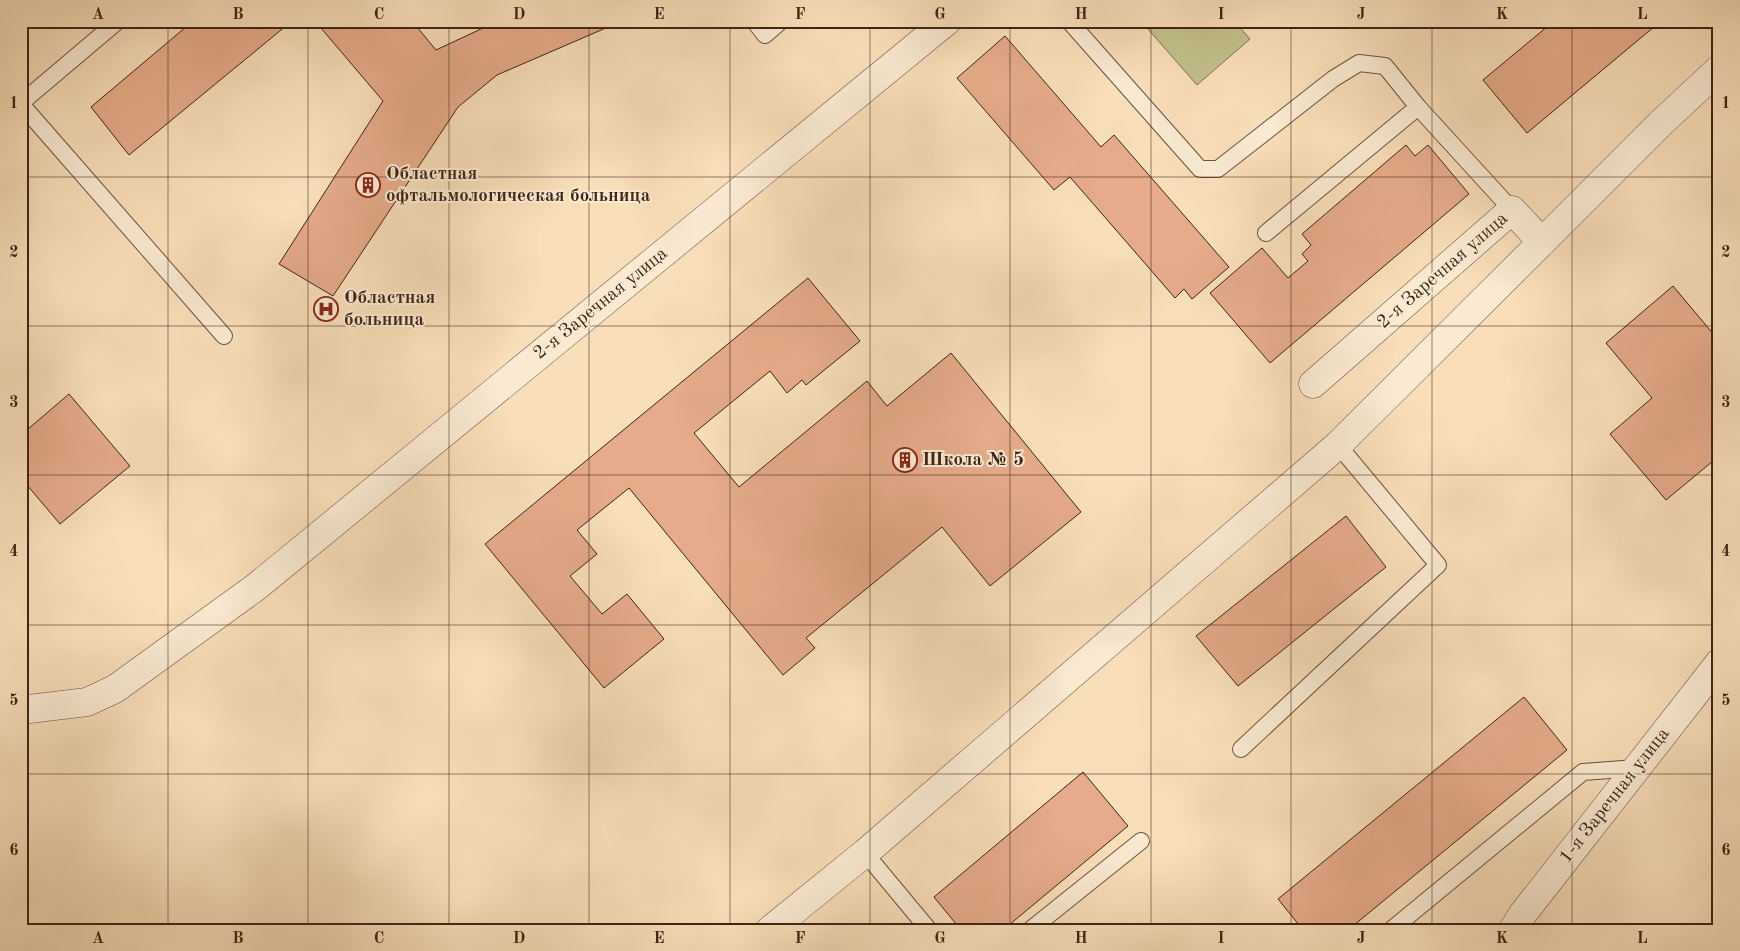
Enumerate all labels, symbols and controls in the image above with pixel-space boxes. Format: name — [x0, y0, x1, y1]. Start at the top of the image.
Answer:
text: A — [92, 7, 104, 23]
text: B — [232, 7, 244, 23]
text: C — [374, 7, 384, 23]
text: D — [513, 7, 525, 23]
text: E — [653, 7, 665, 23]
text: F — [795, 7, 806, 23]
text: G — [934, 7, 946, 23]
text: H — [1074, 7, 1088, 23]
text: I — [1217, 7, 1225, 23]
text: J — [1357, 7, 1366, 23]
text: K — [1496, 7, 1508, 23]
text: L — [1637, 7, 1648, 23]
text: 1 — [9, 96, 19, 112]
text: 1 — [1721, 96, 1731, 112]
place label: Областная офтальмологическая больница — [386, 165, 651, 206]
building icon: Областная офтальмологическая больница — [355, 172, 381, 198]
street label: 2-я Заречная улица — [1374, 209, 1512, 333]
street label: 2-я Заречная улица — [530, 244, 672, 364]
text: 2 — [9, 245, 19, 261]
text: 2 — [1721, 245, 1731, 261]
place label: Областная больница — [344, 289, 435, 330]
hospital icon: Областная больница — [313, 296, 339, 322]
text: 3 — [9, 395, 19, 411]
text: 3 — [1721, 395, 1731, 411]
building icon: Школа № 5 — [892, 447, 918, 473]
place label: Школа № 5 — [922, 451, 1024, 470]
text: 4 — [9, 544, 19, 560]
text: 4 — [1721, 544, 1731, 560]
text: 5 — [9, 693, 19, 709]
text: 5 — [1721, 693, 1731, 709]
street label: 1-я Заречная улица — [1556, 724, 1674, 867]
text: 6 — [9, 843, 19, 859]
text: 6 — [1721, 843, 1731, 859]
text: A — [92, 931, 104, 947]
text: B — [232, 931, 244, 947]
text: C — [374, 931, 384, 947]
text: D — [513, 931, 525, 947]
text: E — [653, 931, 665, 947]
text: F — [795, 931, 806, 947]
text: G — [934, 931, 946, 947]
text: H — [1074, 931, 1088, 947]
text: I — [1217, 931, 1225, 947]
text: J — [1357, 931, 1366, 947]
text: K — [1496, 931, 1508, 947]
text: L — [1637, 931, 1648, 947]

